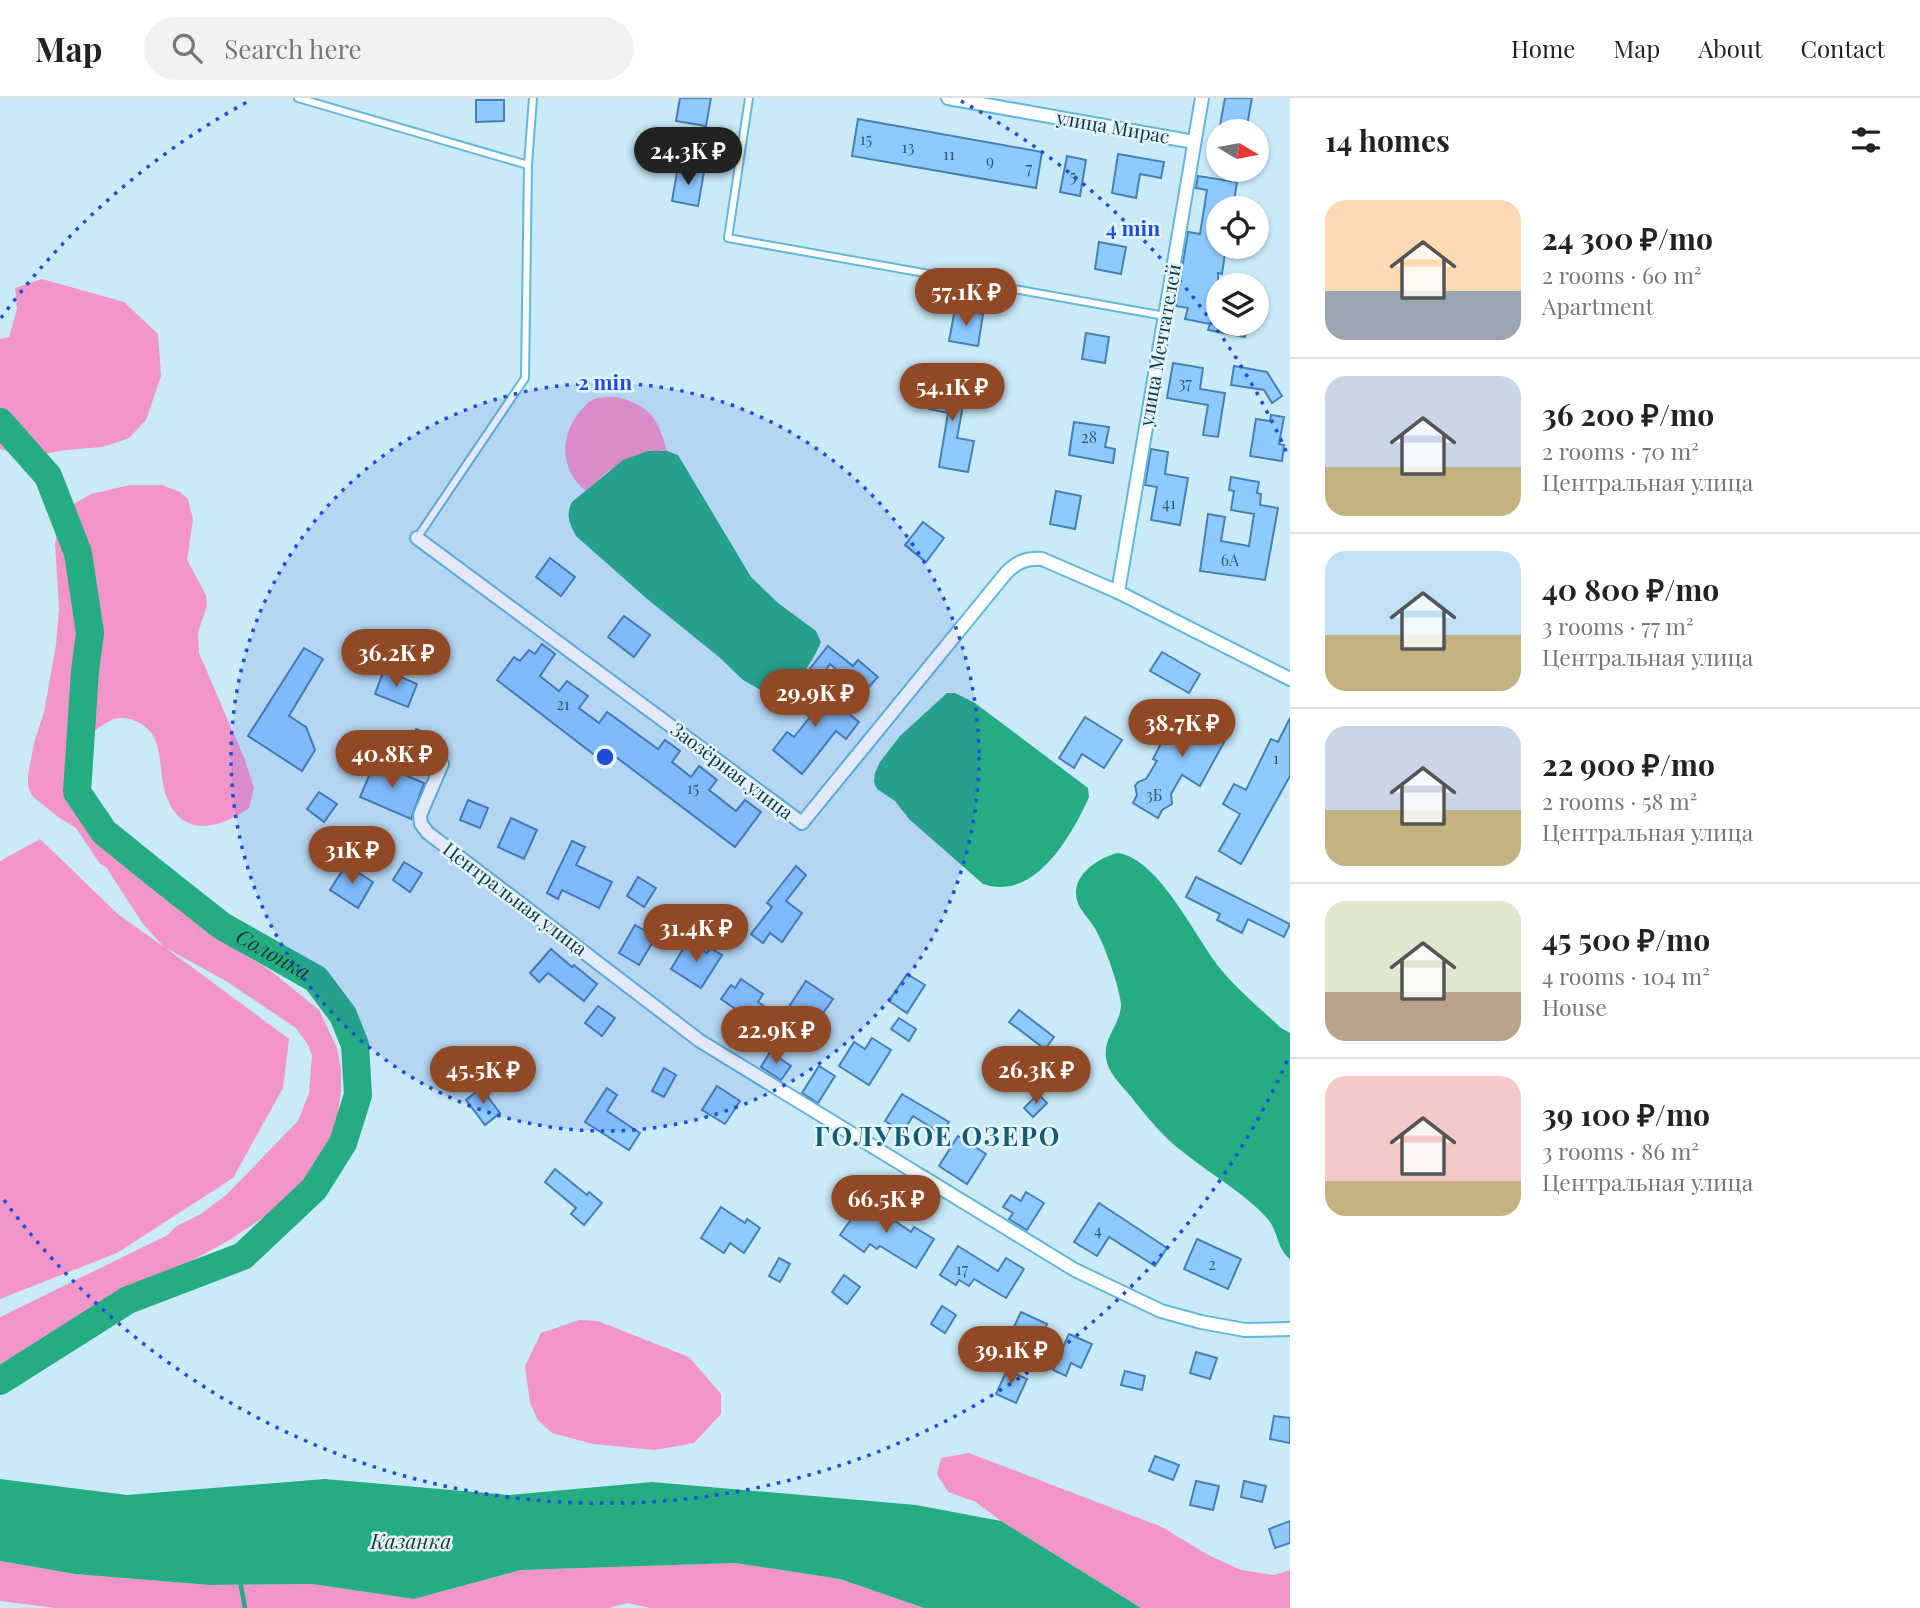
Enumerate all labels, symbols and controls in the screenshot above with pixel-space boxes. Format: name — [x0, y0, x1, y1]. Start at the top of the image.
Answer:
search box — [144, 17, 634, 80]
text: Map — [35, 26, 102, 70]
icon: search — [168, 29, 206, 67]
text: Search here — [224, 31, 362, 66]
text: Home — [1511, 32, 1575, 64]
text: Map — [1613, 32, 1660, 64]
text: About — [1698, 32, 1762, 64]
text: Contact — [1800, 32, 1885, 64]
street label: улица Мирас — [1054, 103, 1172, 149]
north arrow — [1206, 119, 1269, 182]
map controls — [1206, 119, 1269, 336]
text: 14 homes — [1325, 120, 1450, 160]
icon: filters — [1847, 121, 1885, 159]
pin: 24.3K ₽ — [623, 127, 753, 187]
house number: 15 — [860, 128, 872, 149]
text: 24.3K ₽ — [650, 134, 726, 165]
house number: 13 — [902, 136, 914, 157]
house number: 11 — [943, 143, 955, 164]
house number: 9 — [986, 150, 994, 171]
house number: 7 — [1026, 157, 1033, 178]
house number: 5 — [1070, 165, 1076, 186]
button: locate — [1206, 196, 1269, 259]
text: 4 min — [1106, 213, 1160, 241]
text: 24 300 ₽/mo — [1542, 218, 1713, 258]
icon: home — [1381, 228, 1465, 312]
text: 2 rooms · 60 m² — [1542, 259, 1702, 290]
street label: улица Мечтателей — [1132, 262, 1186, 429]
pin: 57.1K ₽ — [901, 268, 1031, 328]
button: layers — [1206, 273, 1269, 336]
text: 57.1K ₽ — [931, 275, 1001, 306]
text: Apartment — [1542, 290, 1654, 321]
pin: 54.1K ₽ — [887, 364, 1017, 423]
text: 2 min — [578, 367, 632, 395]
text: 54.1K ₽ — [916, 370, 988, 401]
house number: 37 — [1178, 372, 1192, 393]
text: 36 200 ₽/mo — [1542, 394, 1714, 434]
icon: home — [1381, 404, 1465, 488]
house number: 28 — [1081, 426, 1097, 447]
text: 2 rooms · 70 m² — [1542, 435, 1699, 466]
text: Центральная улица — [1542, 466, 1753, 497]
house number: 41 — [1162, 492, 1176, 513]
house number: 6А — [1221, 549, 1240, 570]
text: 40 800 ₽/mo — [1542, 569, 1719, 609]
icon: home — [1381, 579, 1465, 663]
text: 3 rooms · 77 m² — [1542, 610, 1694, 641]
pin: 36.2K ₽ — [331, 630, 461, 689]
text: 36.2K ₽ — [357, 636, 435, 667]
text: Центральная улица — [1542, 641, 1753, 672]
pin: 29.9K ₽ — [750, 670, 880, 729]
text: 29.9K ₽ — [776, 676, 854, 707]
house number: 21 — [556, 693, 570, 714]
pin: 38.7K ₽ — [1117, 700, 1247, 759]
text: 38.7K ₽ — [1144, 706, 1220, 737]
street label: Заозёрная улица — [666, 716, 800, 825]
pin: 40.8K ₽ — [327, 730, 457, 790]
text: 40.8K ₽ — [351, 737, 433, 768]
text: 22 900 ₽/mo — [1542, 744, 1715, 784]
centre of rings — [593, 745, 617, 769]
house number: 1 — [1273, 747, 1279, 768]
icon: home — [1381, 754, 1465, 838]
house number: 15 — [687, 777, 699, 798]
house number: 3Б — [1146, 784, 1162, 805]
text: 2 rooms · 58 m² — [1542, 785, 1697, 816]
text: Центральная улица — [1542, 816, 1753, 847]
pin: 31K ₽ — [303, 826, 401, 886]
text: 31K ₽ — [325, 833, 379, 864]
street label: Центральная улица — [438, 835, 593, 961]
pin: 31.4K ₽ — [631, 904, 761, 964]
text: 31.4K ₽ — [659, 911, 733, 942]
text: 45 500 ₽/mo — [1542, 919, 1710, 959]
water label: Солонка — [232, 921, 316, 985]
icon: home — [1381, 929, 1465, 1013]
text: 4 rooms · 104 m² — [1542, 960, 1710, 991]
text: House — [1542, 991, 1607, 1022]
pin: 22.9K ₽ — [711, 1006, 841, 1066]
text: 22.9K ₽ — [737, 1013, 815, 1044]
pin: 45.5K ₽ — [418, 1046, 548, 1106]
pin: 26.3K ₽ — [971, 1046, 1101, 1106]
text: 45.5K ₽ — [446, 1053, 520, 1084]
text: 26.3K ₽ — [998, 1053, 1074, 1084]
text: 39 100 ₽/mo — [1542, 1094, 1710, 1134]
icon: home — [1381, 1104, 1465, 1188]
district label: ГОЛУБОЕ ОЗЕРО — [815, 1118, 1061, 1153]
text: 3 rooms · 86 m² — [1542, 1135, 1699, 1166]
text: Центральная улица — [1542, 1166, 1753, 1197]
pin: 66.5K ₽ — [821, 1176, 951, 1235]
text: 66.5K ₽ — [847, 1182, 925, 1213]
house number: 4 — [1094, 1219, 1102, 1240]
house number: 2 — [1208, 1253, 1216, 1274]
house number: 17 — [956, 1258, 969, 1279]
pin: 39.1K ₽ — [946, 1326, 1076, 1386]
text: 39.1K ₽ — [974, 1333, 1048, 1364]
water label: Казанка — [370, 1526, 451, 1554]

